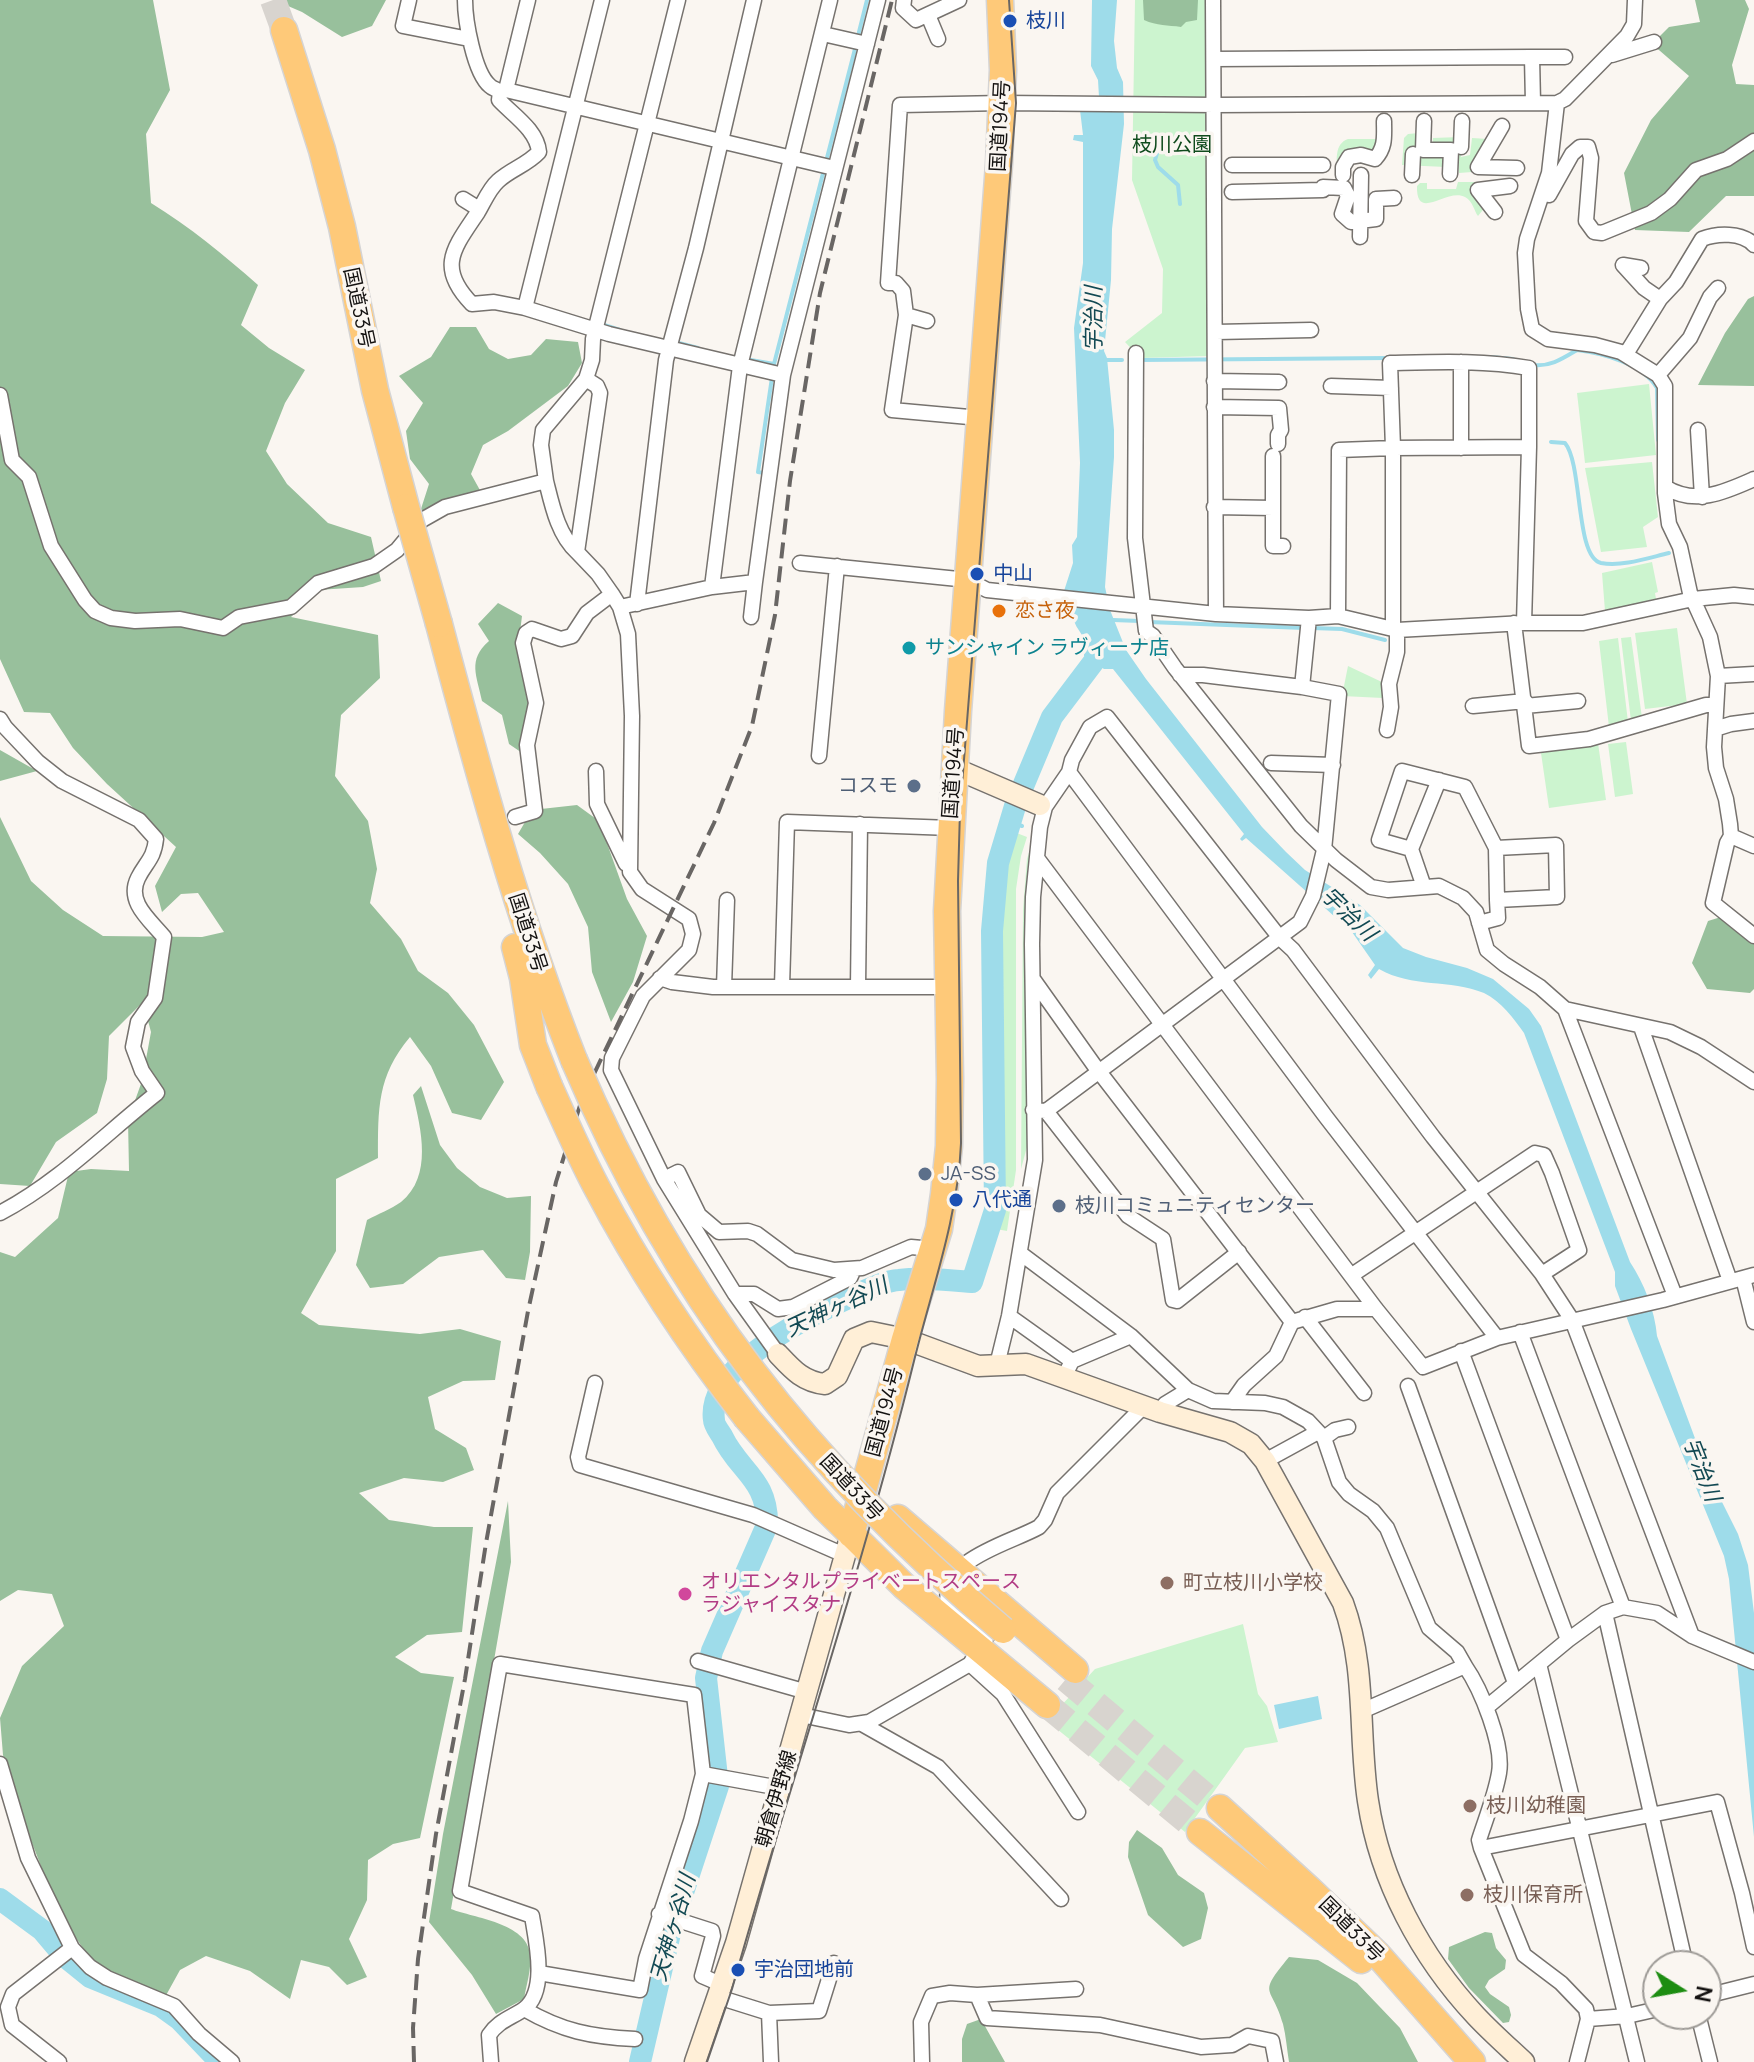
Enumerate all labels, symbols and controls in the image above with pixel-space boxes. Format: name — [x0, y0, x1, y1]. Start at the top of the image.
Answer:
place label: 枝川 — [1026, 9, 1066, 33]
marker: 枝川 — [1001, 12, 1019, 30]
street label: 国道194号 — [987, 79, 1015, 173]
park label: 枝川公園 — [1132, 133, 1212, 157]
street label: 国道33号 — [338, 265, 378, 351]
water label: 宇治川 — [1082, 286, 1108, 352]
place label: 中山 — [993, 562, 1033, 586]
marker: 中山 — [968, 565, 986, 583]
place label: 恋さ夜 — [1015, 599, 1075, 623]
marker: 恋さ夜 — [990, 602, 1008, 620]
place label: サンシャイン ラヴィーナ店 — [925, 636, 1169, 660]
marker: サンシャイン ラヴィーナ店 — [900, 639, 918, 657]
street label: 国道194号 — [939, 726, 969, 820]
place label: コスモ — [838, 774, 898, 798]
marker: コスモ — [905, 777, 923, 795]
water label: 宇治川 — [1315, 883, 1381, 947]
street label: 国道33号 — [503, 890, 551, 976]
place label: JA-SS — [941, 1162, 996, 1186]
marker: JA-SS — [916, 1165, 934, 1183]
place label: 八代通 — [972, 1188, 1032, 1212]
marker: 八代通 — [947, 1191, 965, 1209]
place label: 枝川コミュニティセンター — [1075, 1194, 1315, 1218]
marker: 枝川コミュニティセンター — [1050, 1197, 1068, 1215]
water label: 天神ヶ谷川 — [782, 1273, 892, 1343]
street label: 国道194号 — [862, 1364, 908, 1460]
water label: 宇治川 — [1677, 1434, 1725, 1506]
street label: 国道33号 — [814, 1450, 888, 1526]
place label: オリエンタルプライベートスペース ラジャイスタナ — [701, 1570, 1021, 1617]
place label: 町立枝川小学校 — [1183, 1571, 1323, 1595]
marker: 町立枝川小学校 — [1158, 1574, 1176, 1592]
marker: オリエンタルプライベートスペース ラジャイスタナ — [676, 1585, 694, 1603]
street label: 朝倉伊野線 — [752, 1748, 802, 1850]
place label: 枝川幼稚園 — [1486, 1794, 1586, 1818]
marker: 枝川幼稚園 — [1461, 1797, 1479, 1815]
water label: 天神ヶ谷川 — [646, 1871, 702, 1985]
place label: 枝川保育所 — [1483, 1883, 1583, 1907]
marker: 枝川保育所 — [1458, 1886, 1476, 1904]
street label: 国道33号 — [1313, 1892, 1389, 1968]
north arrow — [1642, 1950, 1722, 2030]
place label: 宇治団地前 — [754, 1958, 854, 1982]
marker: 宇治団地前 — [729, 1961, 747, 1979]
text: N — [1687, 1984, 1720, 2005]

